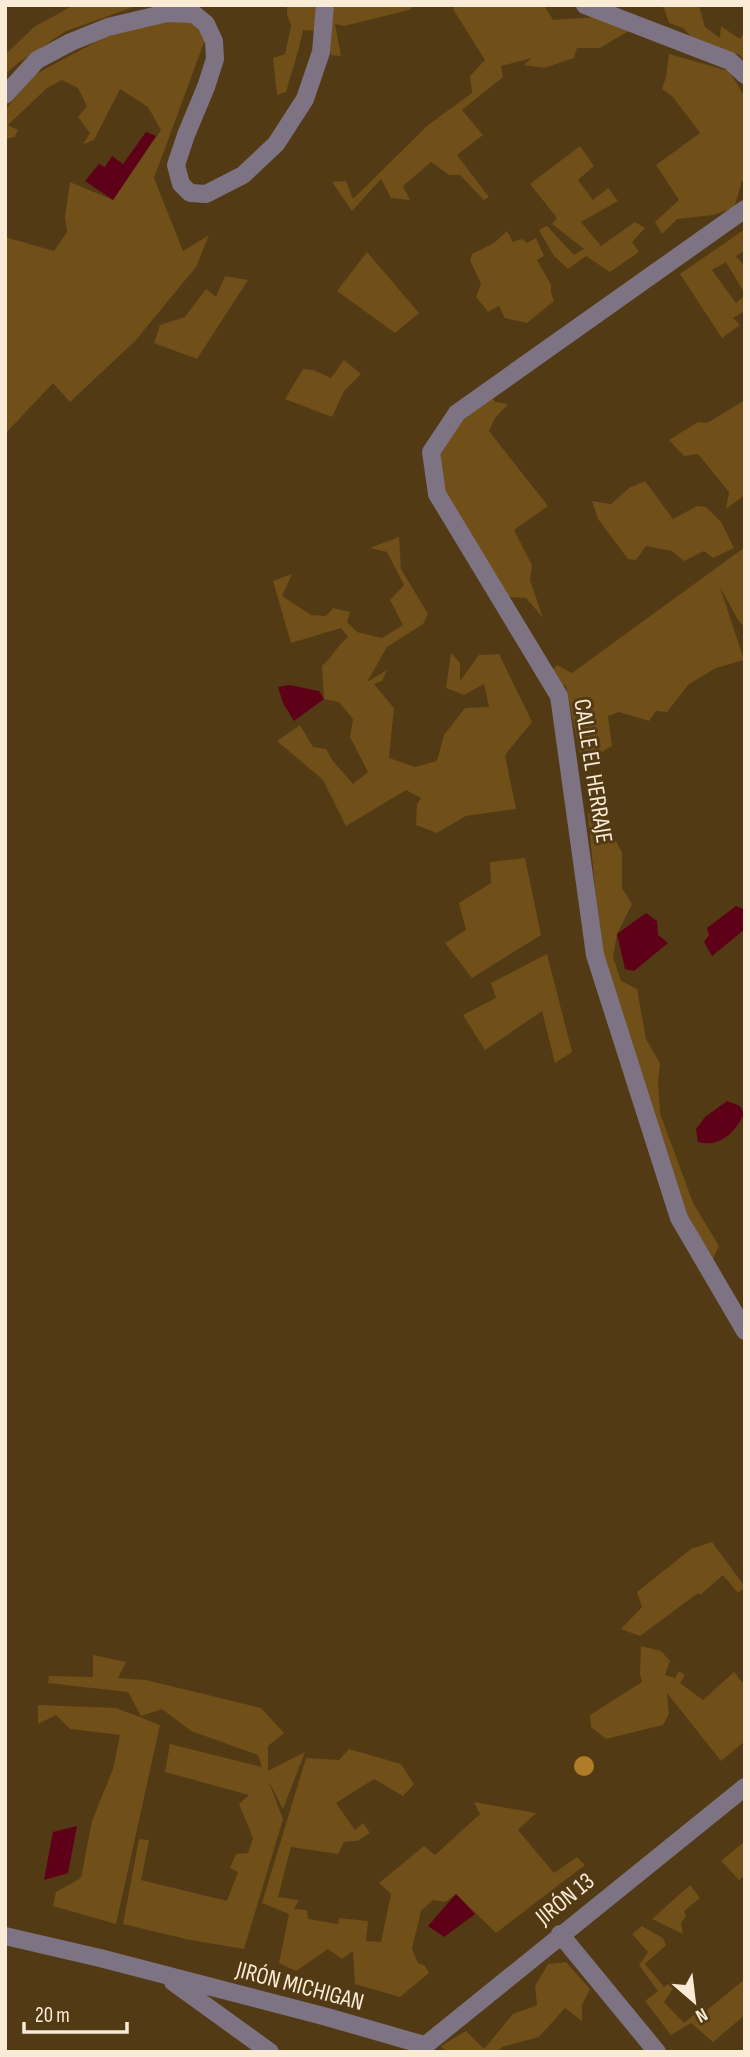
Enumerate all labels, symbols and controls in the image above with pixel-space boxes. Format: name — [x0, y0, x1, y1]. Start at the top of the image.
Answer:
street label: CALLE EL HERRAJE — [567, 697, 619, 845]
street label: JIRÓN 13 — [529, 1867, 600, 1932]
street label: JIRÓN MICHIGAN — [232, 1955, 367, 2017]
north arrow — [659, 1966, 729, 2036]
scale bar — [24, 1990, 128, 2034]
text: N — [691, 2002, 711, 2027]
text: 20 m — [35, 2003, 70, 2028]

